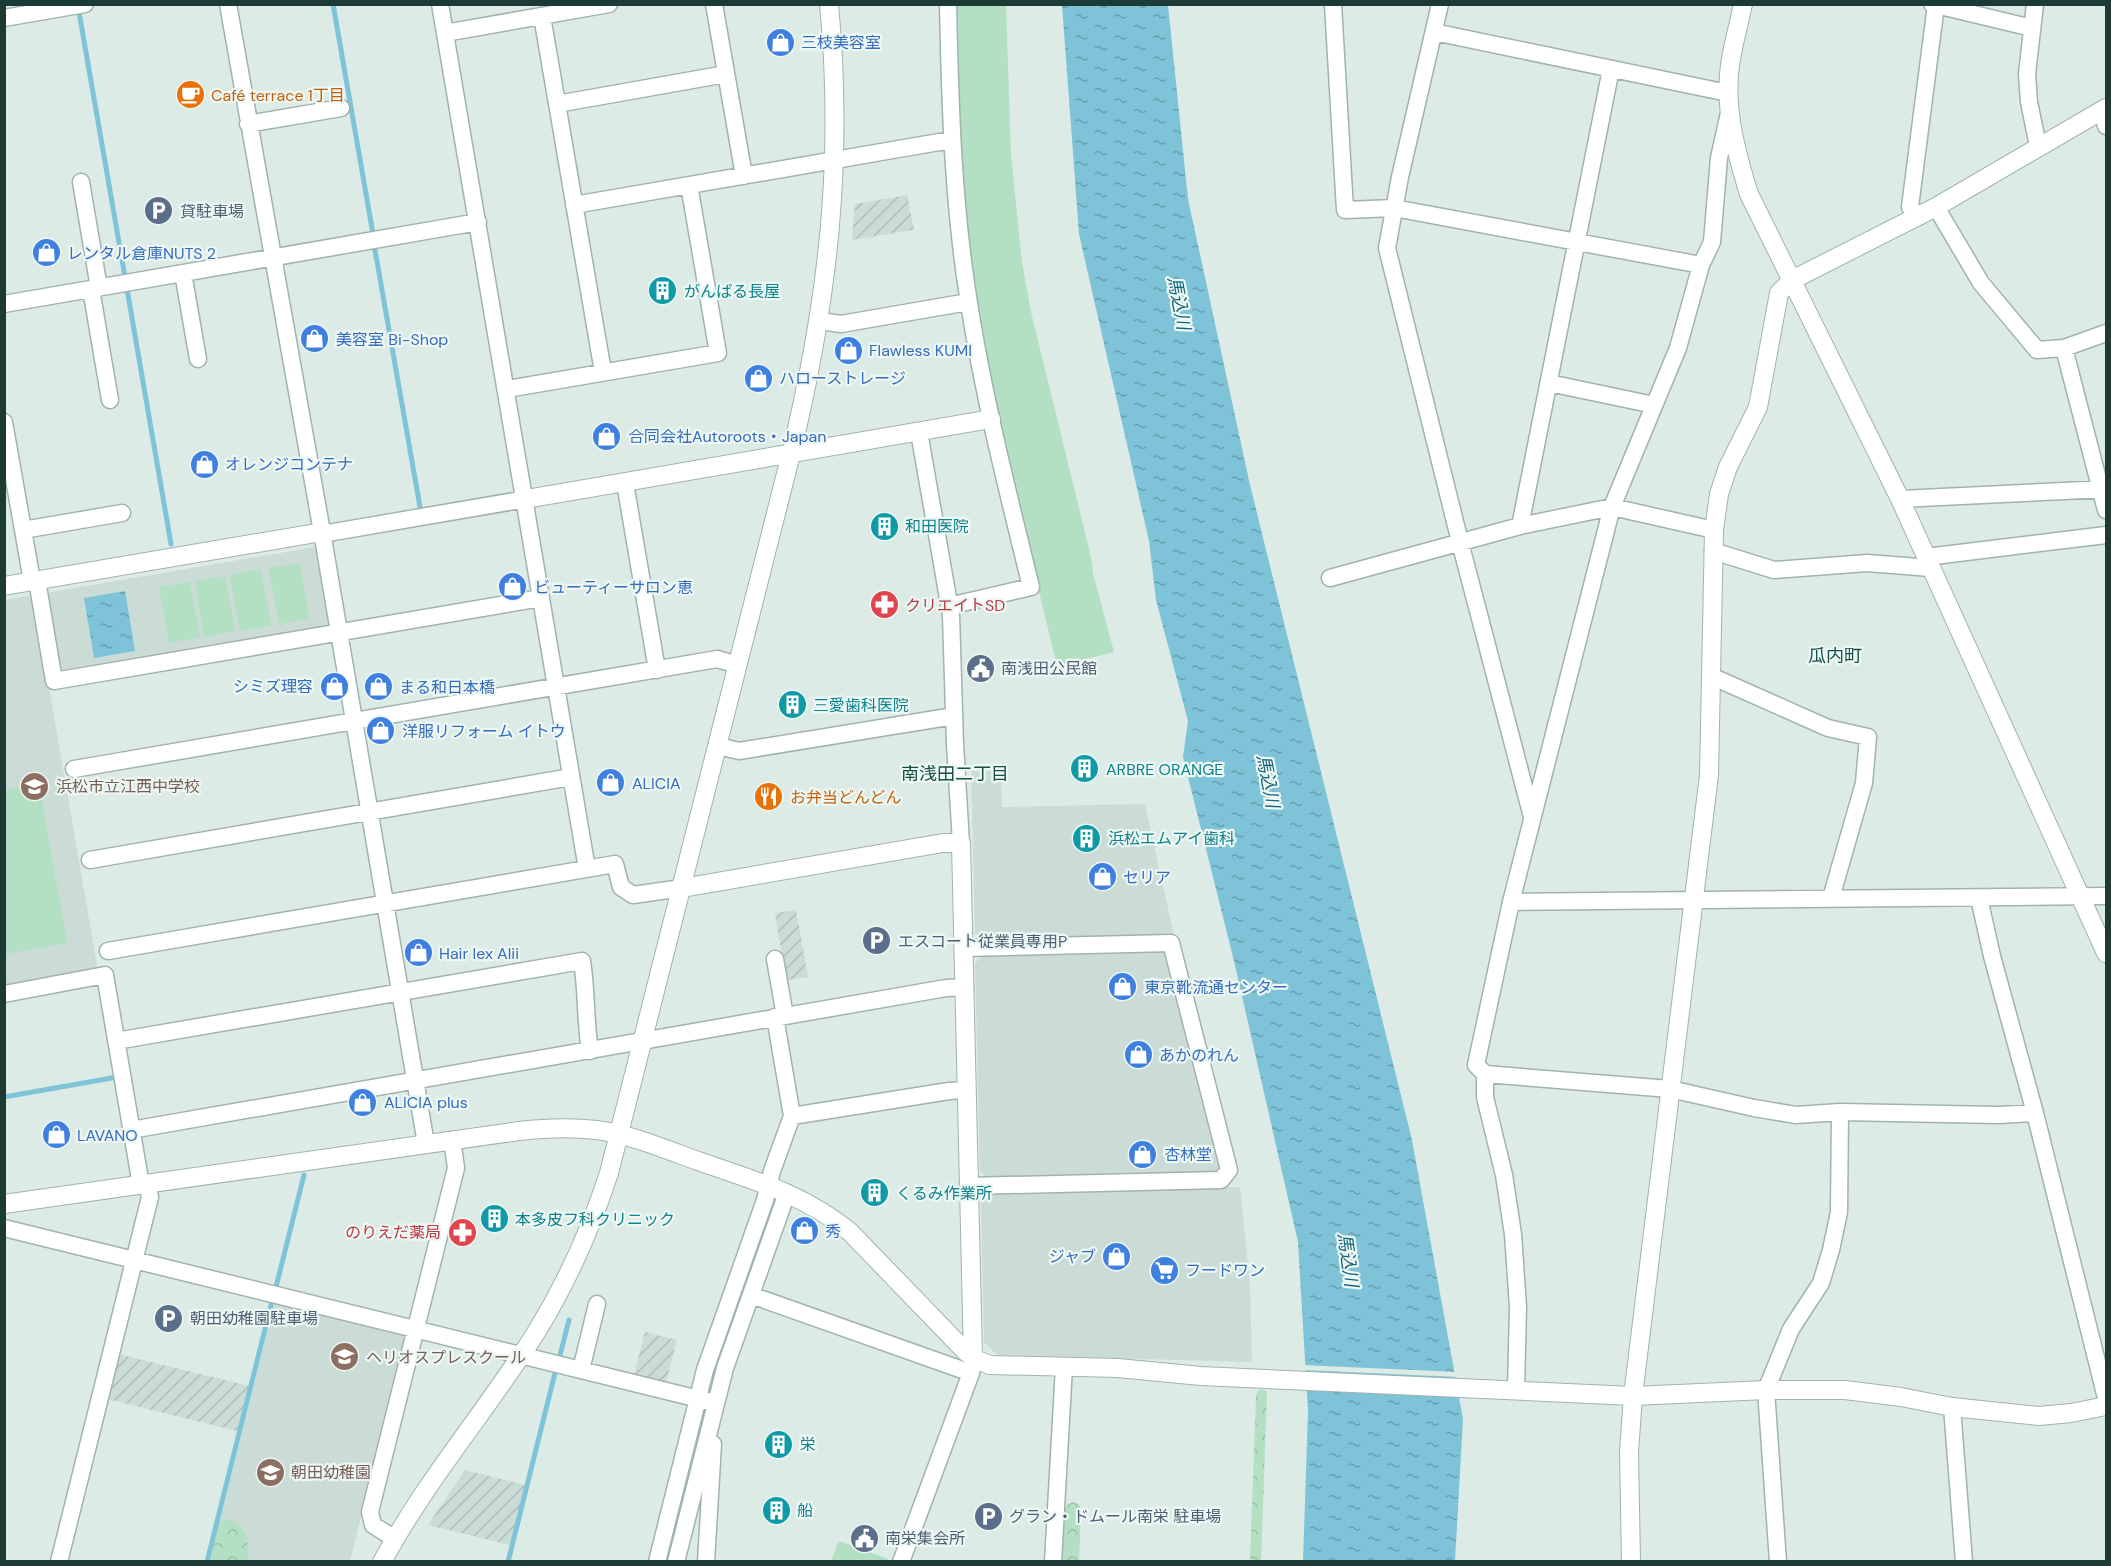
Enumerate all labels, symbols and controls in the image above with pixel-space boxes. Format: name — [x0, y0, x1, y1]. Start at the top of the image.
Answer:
shop icon: 三枝美容室 — [764, 26, 796, 58]
place label: 三枝美容室 — [801, 32, 881, 53]
cafe icon: Café terrace 1丁目 — [174, 79, 206, 111]
place label: Café terrace 1丁目 — [211, 85, 345, 106]
parking icon: 貸駐車場 — [143, 195, 175, 227]
place label: 貸駐車場 — [180, 201, 244, 222]
shop icon: レンタル倉庫NUTS 2 — [30, 237, 62, 269]
place label: レンタル倉庫NUTS 2 — [67, 243, 216, 264]
water label: 馬込川 — [1162, 274, 1196, 334]
building icon: がんばる長屋 — [647, 275, 679, 307]
place label: がんばる長屋 — [684, 281, 780, 302]
shop icon: 美容室 Bi-Shop — [299, 323, 331, 355]
place label: 美容室 Bi-Shop — [336, 329, 448, 350]
shop icon: Flawless KUMI — [832, 334, 864, 366]
place label: Flawless KUMI — [869, 340, 972, 361]
shop icon: ハローストレージ — [742, 362, 774, 394]
place label: ハローストレージ — [779, 368, 906, 389]
shop icon: 合同会社Autoroots・Japan — [591, 420, 623, 452]
place label: 合同会社Autoroots・Japan — [628, 426, 826, 447]
shop icon: オレンジコンテナ — [188, 448, 220, 480]
place label: オレンジコンテナ — [225, 454, 353, 475]
building icon: 和田医院 — [868, 510, 900, 542]
place label: 和田医院 — [905, 516, 969, 537]
shop icon: ビューティーサロン恵 — [497, 571, 529, 603]
place label: ビューティーサロン恵 — [534, 577, 693, 598]
pharmacy icon: クリエイトSD — [868, 589, 900, 621]
place label: クリエイトSD — [905, 595, 1005, 616]
district label: 瓜内町 — [1808, 644, 1862, 668]
public building icon: 南浅田公民館 — [964, 652, 996, 684]
place label: 南浅田公民館 — [1001, 658, 1097, 679]
shop icon: シミズ理容 — [318, 670, 350, 702]
shop icon: まる和日本橋 — [362, 671, 394, 703]
place label: シミズ理容 — [233, 676, 313, 697]
place label: まる和日本橋 — [399, 677, 495, 698]
building icon: 三愛歯科医院 — [776, 689, 808, 721]
place label: 三愛歯科医院 — [813, 695, 909, 716]
shop icon: 洋服リフォーム イトウ — [365, 715, 397, 747]
place label: 洋服リフォーム イトウ — [402, 721, 566, 742]
water label: 馬込川 — [1251, 752, 1285, 812]
building icon: ARBRE ORANGE — [1069, 753, 1101, 785]
place label: ARBRE ORANGE — [1106, 759, 1223, 780]
district label: 南浅田二丁目 — [901, 762, 1009, 786]
shop icon: ALICIA — [595, 767, 627, 799]
school or university icon: 浜松市立江西中学校 — [19, 770, 51, 802]
place label: ALICIA — [632, 773, 681, 794]
place label: 浜松市立江西中学校 — [56, 776, 200, 797]
restaurant icon: お弁当どんどん — [753, 781, 785, 813]
place label: お弁当どんどん — [790, 787, 902, 808]
building icon: 浜松エムアイ歯科 — [1071, 822, 1103, 854]
place label: 浜松エムアイ歯科 — [1108, 828, 1235, 849]
shop icon: セリア — [1086, 861, 1118, 893]
place label: セリア — [1123, 867, 1171, 888]
parking icon: エスコート従業員専用P — [861, 925, 893, 957]
place label: エスコート従業員専用P — [898, 931, 1067, 952]
shop icon: Hair lex Alii — [402, 937, 434, 969]
place label: Hair lex Alii — [439, 943, 519, 964]
shop icon: 東京靴流通センター — [1107, 971, 1139, 1003]
place label: 東京靴流通センター — [1144, 977, 1288, 998]
shop icon: あかのれん — [1122, 1039, 1154, 1071]
place label: あかのれん — [1159, 1045, 1239, 1066]
shop icon: ALICIA plus — [347, 1086, 379, 1118]
place label: ALICIA plus — [384, 1092, 468, 1113]
shop icon: LAVANO — [40, 1119, 72, 1151]
place label: LAVANO — [77, 1125, 138, 1146]
shop icon: 杏林堂 — [1127, 1138, 1159, 1170]
place label: 杏林堂 — [1164, 1144, 1212, 1165]
building icon: くるみ作業所 — [859, 1177, 891, 1209]
place label: くるみ作業所 — [896, 1183, 992, 1204]
building icon: 本多皮フ科クリニック — [478, 1203, 510, 1235]
place label: 本多皮フ科クリニック — [515, 1209, 675, 1230]
shop icon: 秀 — [788, 1215, 820, 1247]
pharmacy icon: のりえだ薬局 — [446, 1216, 478, 1248]
place label: 秀 — [825, 1221, 841, 1242]
place label: のりえだ薬局 — [345, 1222, 441, 1243]
water label: 馬込川 — [1332, 1232, 1364, 1290]
shop icon: ジャブ — [1101, 1240, 1133, 1272]
place label: ジャブ — [1049, 1246, 1096, 1267]
supermarket icon: フードワン — [1148, 1254, 1180, 1286]
place label: フードワン — [1185, 1260, 1265, 1281]
parking icon: 朝田幼稚園駐車場 — [153, 1302, 185, 1334]
place label: 朝田幼稚園駐車場 — [190, 1308, 318, 1329]
school or university icon: ヘリオスプレスクール — [329, 1341, 361, 1373]
place label: ヘリオスプレスクール — [366, 1347, 526, 1368]
building icon: 栄 — [763, 1428, 795, 1460]
place label: 栄 — [800, 1434, 816, 1455]
school or university icon: 朝田幼稚園 — [254, 1456, 286, 1488]
place label: 朝田幼稚園 — [291, 1462, 371, 1483]
building icon: 船 — [760, 1494, 792, 1526]
place label: 船 — [797, 1500, 813, 1521]
parking icon: グラン・ドムール南栄 駐車場 — [972, 1500, 1004, 1532]
place label: グラン・ドムール南栄 駐車場 — [1009, 1506, 1221, 1527]
public building icon: 南栄集会所 — [848, 1522, 880, 1554]
place label: 南栄集会所 — [885, 1528, 965, 1549]

